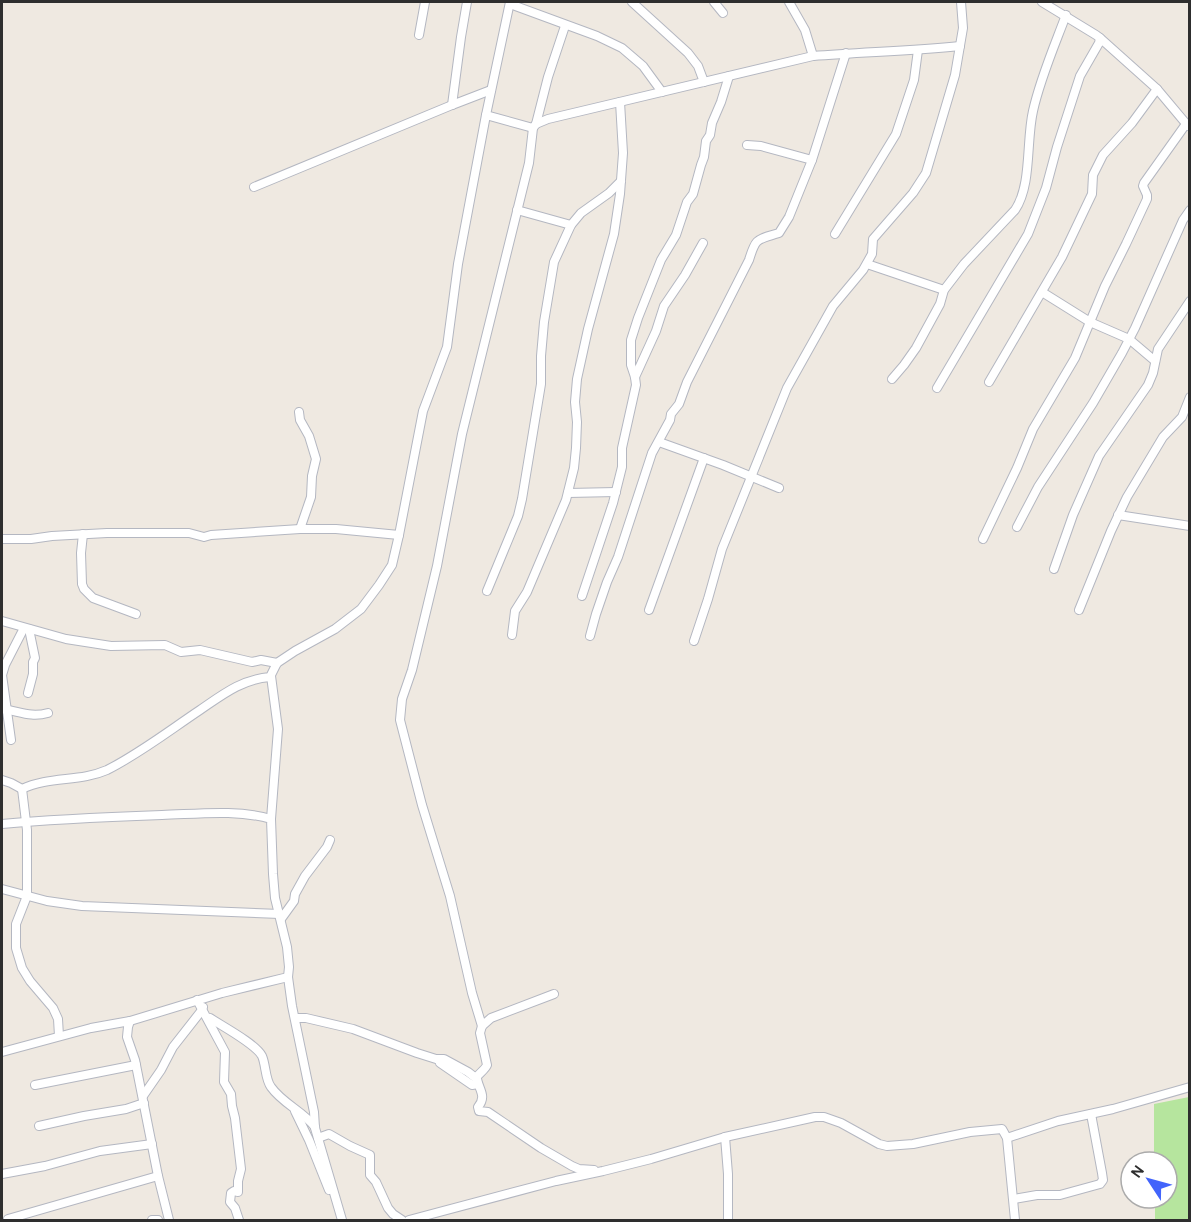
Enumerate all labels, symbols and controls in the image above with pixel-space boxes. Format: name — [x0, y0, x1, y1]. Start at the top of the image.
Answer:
north arrow — [1119, 1150, 1179, 1210]
text: N — [1126, 1161, 1148, 1182]

